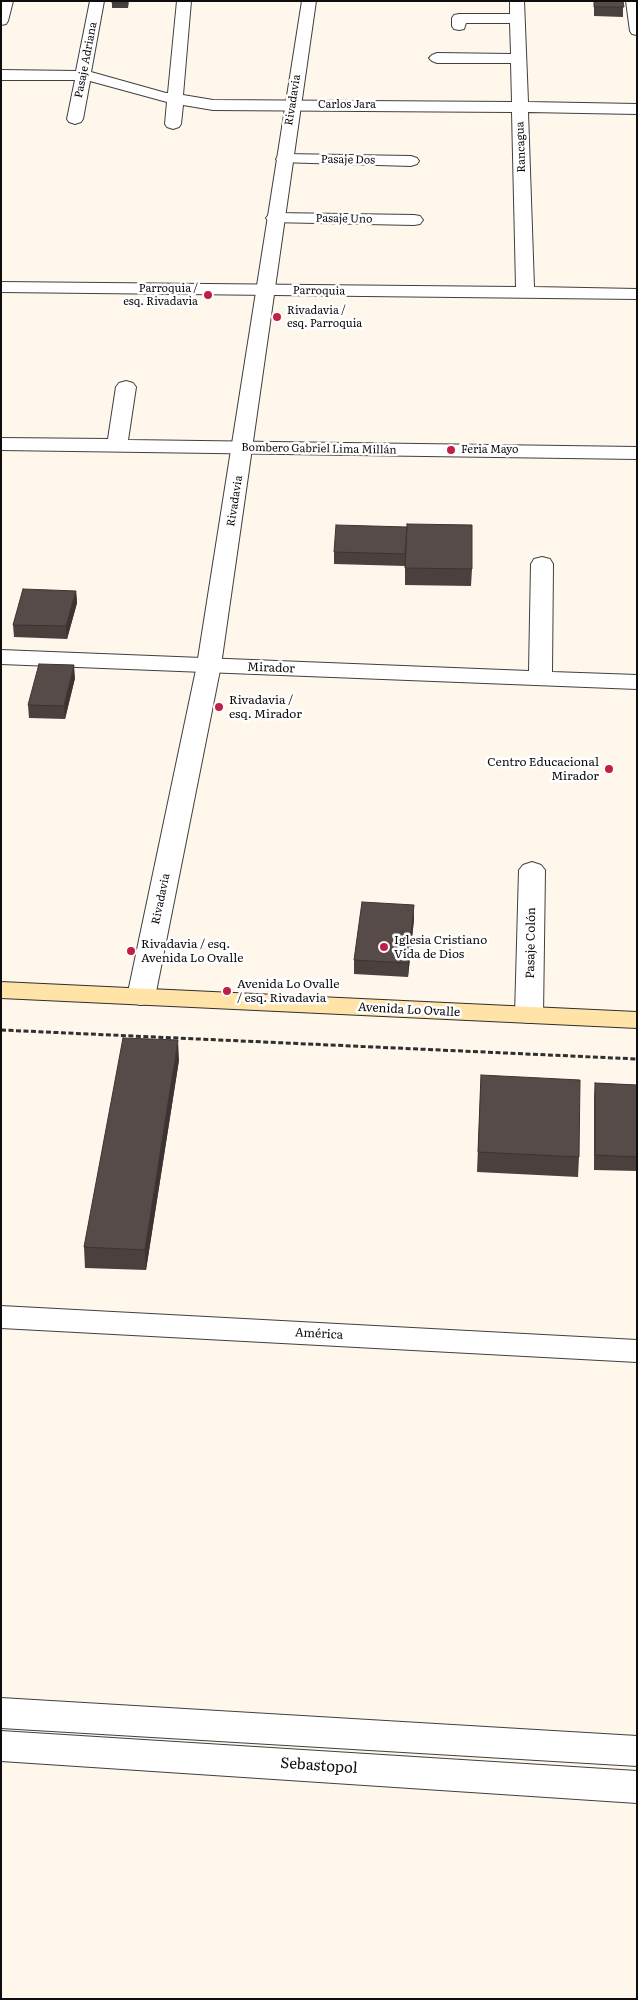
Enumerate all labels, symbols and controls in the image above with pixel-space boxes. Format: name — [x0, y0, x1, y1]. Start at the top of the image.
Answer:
street label: Pasaje Adriana — [72, 21, 100, 99]
street label: Rivadavia — [282, 73, 304, 127]
street label: Carlos Jara — [318, 98, 376, 112]
street label: Rancagua — [514, 121, 528, 173]
street label: Pasaje Dos — [321, 153, 375, 167]
street label: Pasaje Uno — [315, 212, 373, 226]
place label: Parroquia / esq. Rivadavia — [123, 282, 198, 308]
street label: Parroquia — [293, 284, 345, 298]
marker: Parroquia / esq. Rivadavia — [202, 289, 214, 301]
place label: Rivadavia / esq. Parroquia — [287, 304, 362, 330]
marker: Rivadavia / esq. Parroquia — [271, 311, 283, 323]
street label: Bombero Gabriel Lima Millán — [241, 441, 397, 457]
place label: Feria Mayo — [461, 443, 519, 457]
marker: Feria Mayo — [445, 444, 457, 456]
street label: Rivadavia — [224, 474, 246, 528]
street label: Mirador — [247, 660, 295, 676]
place label: Rivadavia / esq. Mirador — [229, 693, 302, 721]
marker: Rivadavia / esq. Mirador — [213, 701, 225, 713]
place label: Centro Educacional Mirador — [487, 755, 599, 783]
marker: Centro Educacional Mirador — [603, 763, 615, 775]
street label: Rivadavia — [149, 872, 173, 926]
street label: Pasaje Colón — [523, 907, 539, 979]
place label: Iglesia Cristiano Vida de Dios — [394, 933, 487, 961]
place label: Rivadavia / esq. Avenida Lo Ovalle — [141, 937, 243, 965]
marker: Iglesia Cristiano Vida de Dios — [378, 941, 390, 953]
marker: Rivadavia / esq. Avenida Lo Ovalle — [125, 945, 137, 957]
place label: Avenida Lo Ovalle / esq. Rivadavia — [237, 977, 339, 1005]
marker: Avenida Lo Ovalle / esq. Rivadavia — [221, 985, 233, 997]
street label: Avenida Lo Ovalle — [357, 1000, 461, 1020]
street label: América — [294, 1326, 344, 1342]
street label: Sebastopol — [280, 1754, 358, 1778]

